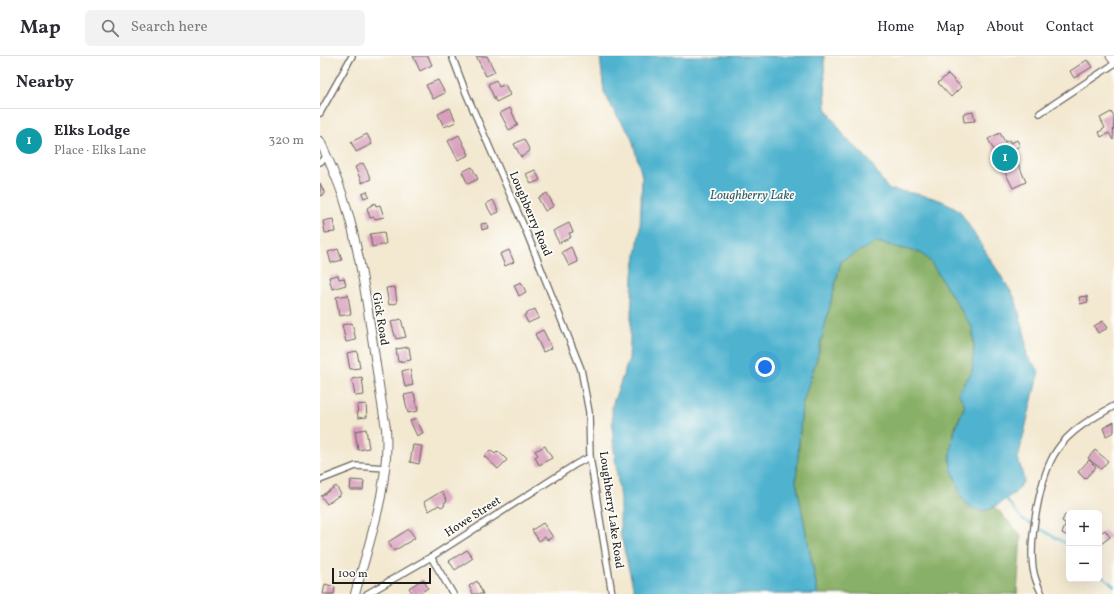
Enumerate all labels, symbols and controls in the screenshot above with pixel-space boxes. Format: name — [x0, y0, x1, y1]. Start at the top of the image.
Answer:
search box — [85, 10, 365, 46]
text: Map — [20, 15, 61, 41]
icon: search — [99, 17, 121, 39]
text: Search here — [131, 17, 208, 38]
text: Home — [877, 18, 914, 37]
text: Map — [936, 18, 964, 37]
text: About — [986, 18, 1024, 37]
text: Contact — [1046, 18, 1094, 37]
text: Nearby — [16, 71, 74, 94]
text: Elks Lodge — [54, 121, 130, 142]
text: 1 — [26, 132, 32, 150]
text: 320 m — [269, 132, 304, 150]
text: Place · Elks Lane — [54, 142, 146, 160]
pin: 1 — [992, 143, 1018, 173]
street label: Loughberry Road — [505, 169, 555, 259]
water label: Loughberry Lake — [710, 187, 794, 205]
street label: Gick Road — [368, 291, 392, 347]
your location — [755, 357, 775, 377]
street label: Loughberry Lake Road — [595, 450, 627, 570]
street label: Howe Street — [442, 493, 504, 541]
map controls — [1066, 510, 1102, 582]
button: + — [1066, 510, 1102, 546]
button: − — [1066, 546, 1102, 582]
scale bar — [332, 566, 431, 585]
text: 100 m — [338, 567, 368, 582]

